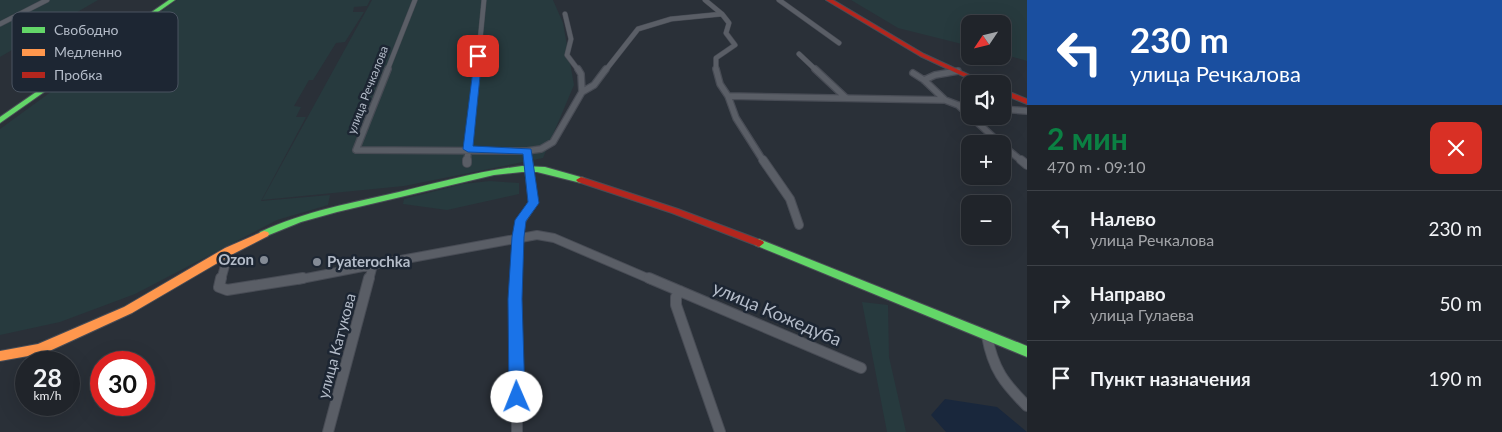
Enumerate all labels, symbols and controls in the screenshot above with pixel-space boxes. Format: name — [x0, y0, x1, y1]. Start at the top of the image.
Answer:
legend — [12, 12, 178, 92]
north arrow — [961, 15, 1011, 65]
map controls — [961, 15, 1011, 245]
text: 230 m — [1130, 18, 1229, 60]
icon: left — [1047, 20, 1112, 85]
text: Свободно — [54, 21, 119, 38]
pin — [457, 35, 499, 77]
icon: arrive — [464, 42, 492, 70]
text: Медленно — [54, 43, 122, 60]
street label: улица Речкалова — [344, 44, 391, 136]
text: улица Речкалова — [1130, 60, 1301, 87]
text: Пробка — [54, 66, 102, 83]
button: sound — [961, 75, 1011, 125]
text: 2 мин — [1047, 120, 1128, 156]
button: close — [1430, 122, 1482, 174]
button: + — [961, 135, 1011, 185]
text: 470 m · 09:10 — [1047, 157, 1146, 176]
button: − — [961, 195, 1011, 245]
text: Налево — [1090, 207, 1156, 230]
icon: left — [1047, 214, 1075, 242]
text: 230 m — [1428, 217, 1482, 240]
text: улица Речкалова — [1090, 230, 1214, 249]
place label: Ozon — [218, 250, 254, 268]
place label: Pyaterochka — [327, 252, 410, 270]
marker: Ozon — [258, 254, 270, 266]
marker: Pyaterochka — [311, 256, 323, 268]
street label: улица Кожедуба — [710, 276, 845, 350]
text: Направо — [1090, 282, 1166, 305]
icon: right — [1047, 289, 1075, 317]
street label: улица Катукова — [313, 291, 359, 400]
text: 50 m — [1439, 292, 1482, 315]
text: улица Гулаева — [1090, 305, 1194, 324]
speed limit sign: 30 — [90, 351, 155, 416]
text: 28 — [33, 362, 62, 392]
icon: arrive — [1047, 364, 1075, 392]
text: Пункт назначения — [1090, 367, 1251, 390]
text: 190 m — [1428, 367, 1482, 390]
position arrow — [490, 370, 542, 422]
text: km/h — [33, 388, 62, 403]

